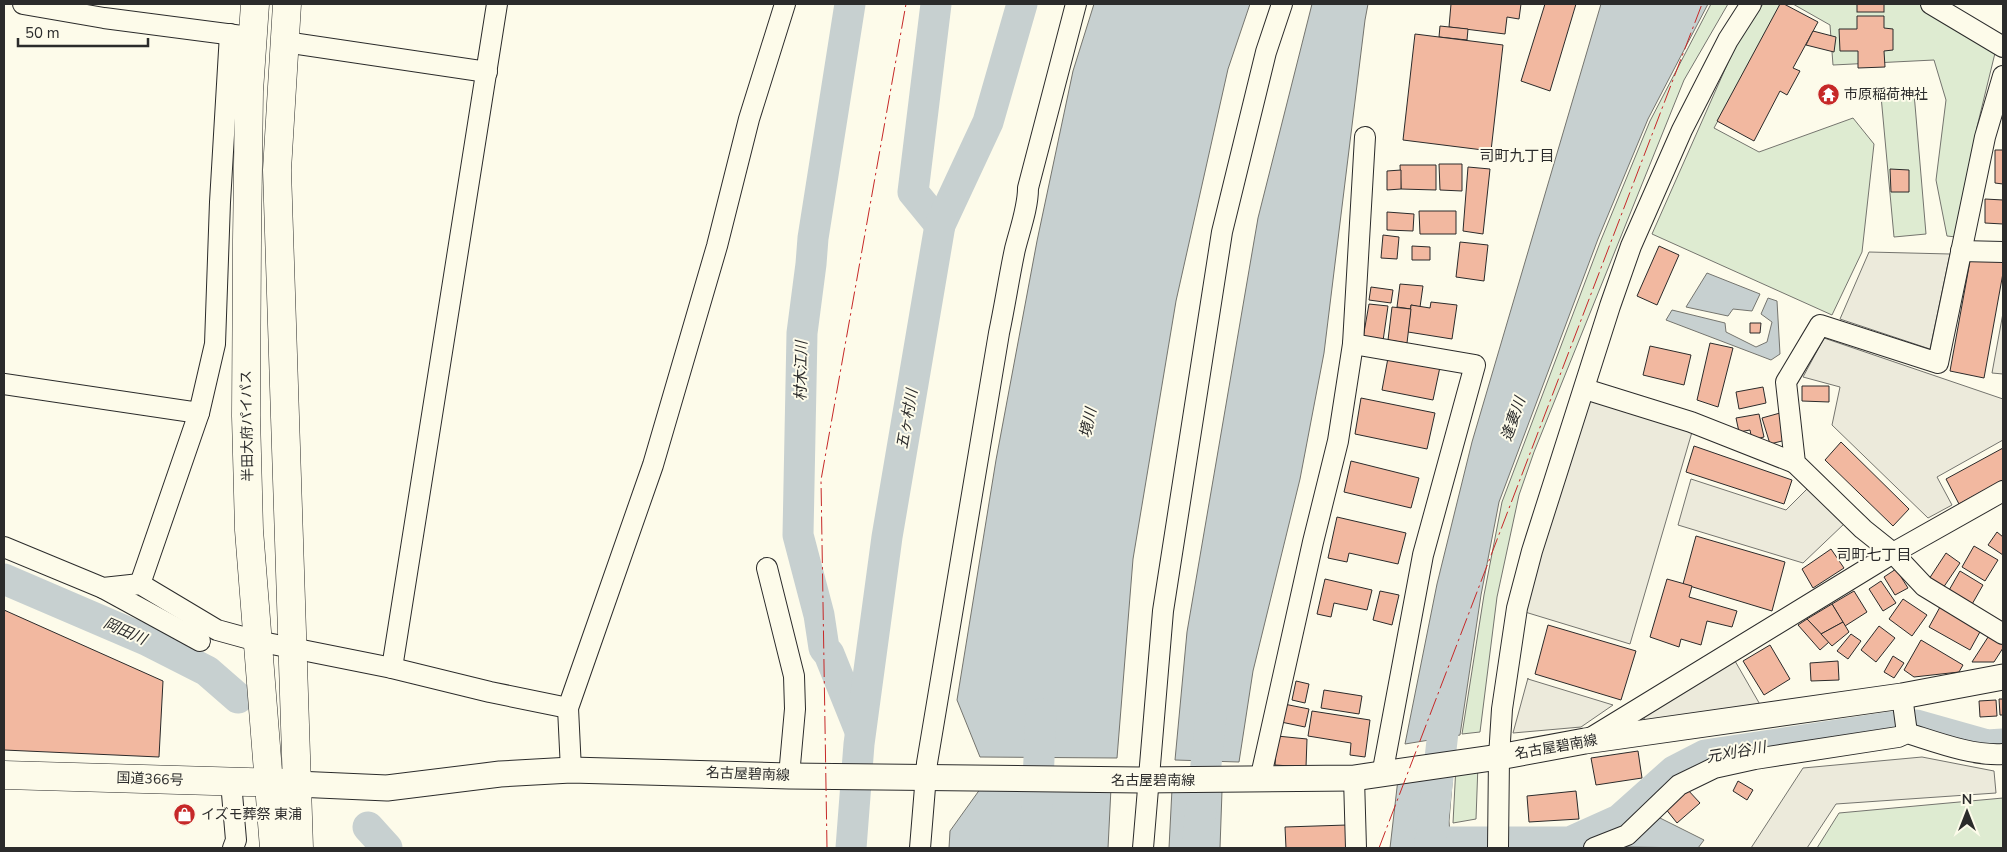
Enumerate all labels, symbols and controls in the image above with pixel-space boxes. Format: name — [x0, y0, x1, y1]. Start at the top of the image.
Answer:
scale bar — [18, 15, 148, 47]
text: 50 m — [25, 23, 60, 43]
temple icon: 市原稲荷神社 — [1816, 82, 1840, 106]
place label: 市原稲荷神社 — [1844, 85, 1928, 104]
district label: 司町九丁目 — [1479, 146, 1555, 166]
water label: 村木江川 — [790, 339, 812, 401]
street label: 半田大府パイパス — [237, 370, 257, 482]
water label: 五ヶ村川 — [892, 386, 922, 450]
water label: 逢妻川 — [1496, 393, 1530, 444]
water label: 境川 — [1075, 404, 1101, 440]
district label: 司町七丁目 — [1836, 545, 1912, 565]
water label: 岡田川 — [100, 613, 151, 650]
street label: 名古屋碧南線 — [1513, 730, 1599, 764]
water label: 元刈谷川 — [1705, 737, 1769, 767]
street label: 名古屋碧南線 — [706, 763, 790, 785]
street label: 国道366号 — [116, 768, 184, 790]
street label: 名古屋碧南線 — [1111, 771, 1195, 790]
north arrow — [1942, 787, 1992, 837]
text: N — [1962, 790, 1972, 809]
shop icon: イズモ葬祭 東浦 — [173, 802, 197, 826]
place label: イズモ葬祭 東浦 — [201, 805, 302, 824]

